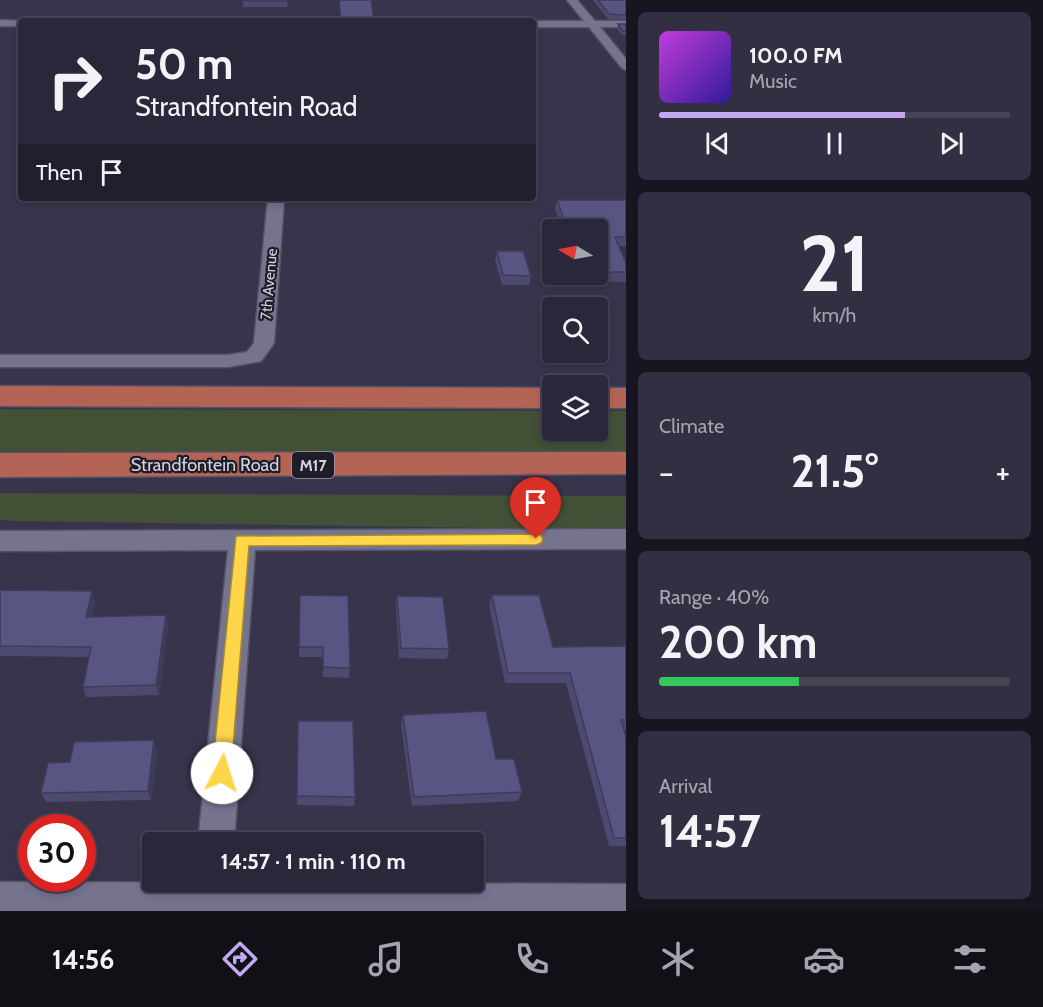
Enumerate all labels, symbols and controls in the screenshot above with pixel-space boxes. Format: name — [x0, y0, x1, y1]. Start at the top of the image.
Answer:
text: 50 m — [135, 38, 233, 90]
icon: right — [36, 42, 114, 120]
text: 100.0 FM — [749, 42, 843, 69]
text: Music — [749, 69, 797, 93]
text: Strandfontein Road — [135, 90, 358, 123]
icon: previous — [701, 127, 734, 160]
icon: pause — [818, 127, 851, 160]
icon: next — [935, 127, 968, 160]
icon: arrive — [95, 156, 128, 189]
text: Then — [36, 159, 83, 186]
text: 21 — [799, 216, 870, 311]
north arrow — [542, 219, 608, 285]
map controls — [542, 219, 608, 441]
street label: 7th Avenue — [257, 247, 281, 320]
button: search — [542, 297, 608, 363]
text: km/h — [813, 303, 856, 327]
button: layers — [542, 375, 608, 441]
text: Climate — [659, 414, 724, 438]
text: 21.5° — [791, 444, 878, 498]
road number: M17 — [292, 452, 334, 478]
text: − — [659, 452, 674, 492]
text: + — [995, 452, 1010, 492]
street label: Strandfontein Road — [131, 454, 279, 476]
pin — [510, 477, 561, 539]
icon: arrive — [519, 486, 552, 519]
text: Range · 40% — [659, 585, 769, 609]
text: 200 km — [659, 615, 817, 669]
position arrow — [190, 741, 254, 805]
text: Arrival — [659, 774, 712, 798]
text: 14:57 — [659, 804, 761, 858]
speed limit sign: 30 — [18, 814, 96, 892]
text: 14:57 · 1 min · 110 m — [220, 848, 406, 875]
icon: directions — [219, 938, 261, 980]
icon: music — [365, 938, 407, 980]
icon: phone — [511, 938, 553, 980]
icon: climate — [657, 938, 699, 980]
icon: car — [803, 938, 845, 980]
icon: filters — [949, 938, 991, 980]
text: 14:56 — [52, 943, 114, 976]

